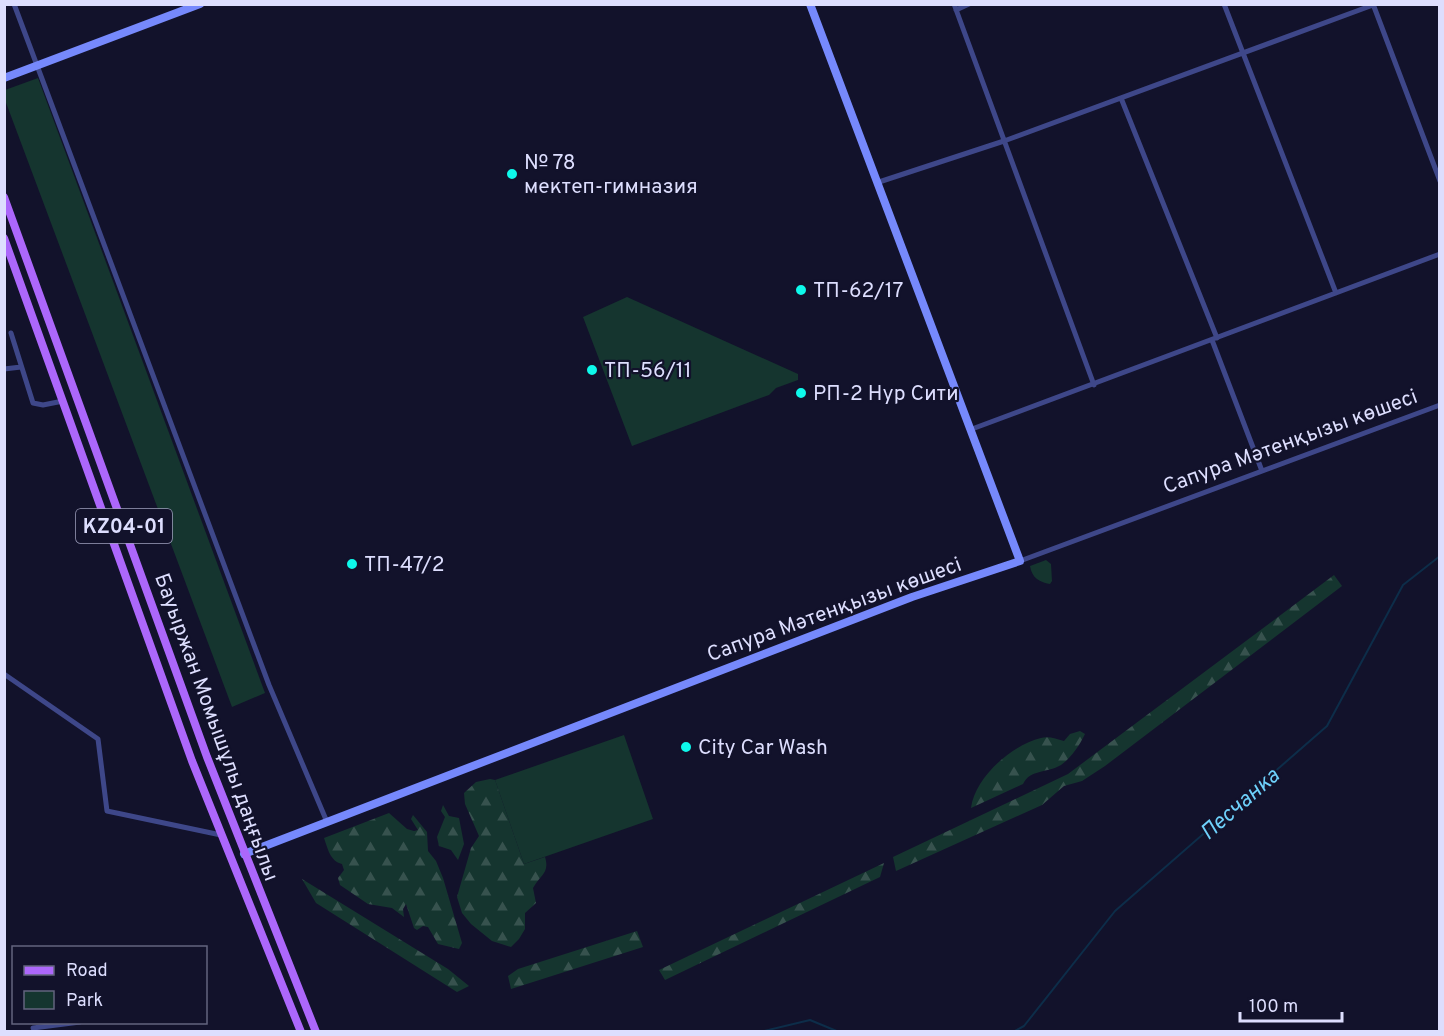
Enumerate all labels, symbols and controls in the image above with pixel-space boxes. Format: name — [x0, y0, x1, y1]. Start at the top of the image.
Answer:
place label: № 78 мектеп-гимназия — [524, 150, 698, 201]
marker: № 78 мектеп-гимназия — [505, 167, 519, 181]
place label: ТП-62/17 — [813, 278, 903, 305]
marker: ТП-62/17 — [794, 283, 808, 297]
place label: ТП-56/11 — [604, 358, 692, 385]
marker: ТП-56/11 — [585, 363, 599, 377]
place label: РП-2 Нур Сити — [813, 381, 959, 408]
street label: Сапура Мәтенқызы көшесі — [1160, 384, 1421, 501]
marker: РП-2 Нур Сити — [794, 386, 808, 400]
road number: KZ04-01 — [76, 509, 172, 543]
place label: ТП-47/2 — [364, 552, 445, 579]
street label: Сапура Мәтенқызы көшесі — [704, 552, 965, 669]
marker: ТП-47/2 — [345, 557, 359, 571]
street label: Бауыржан Момышұлы даңғылы — [147, 570, 284, 885]
place label: City Car Wash — [698, 735, 828, 762]
marker: City Car Wash — [679, 740, 693, 754]
water label: Песчанка — [1195, 763, 1286, 847]
legend — [12, 946, 207, 1024]
text: Road — [66, 960, 108, 983]
scale bar — [1240, 985, 1342, 1023]
text: Park — [66, 990, 103, 1013]
text: 100 m — [1249, 996, 1298, 1019]

